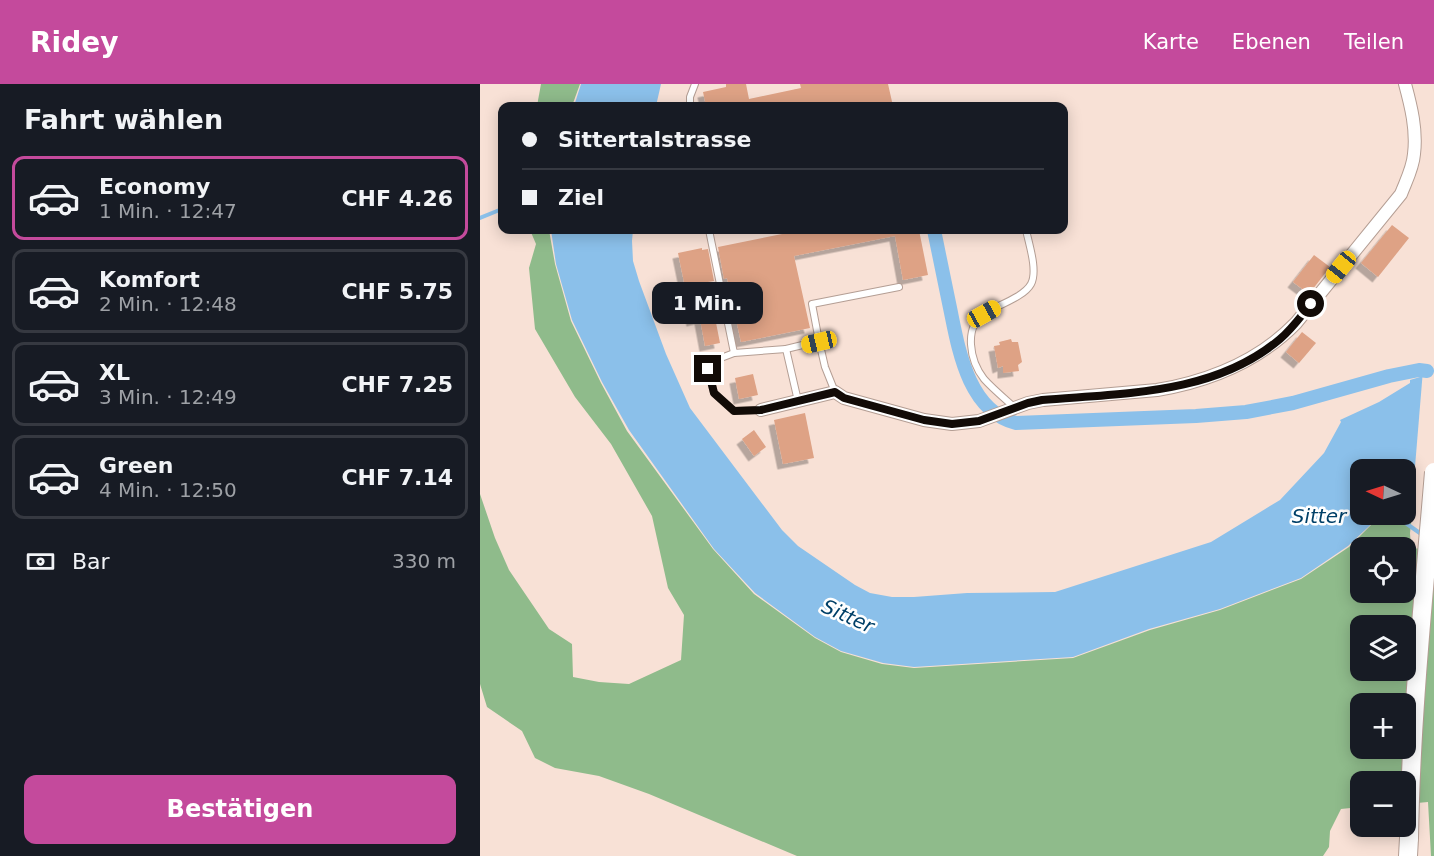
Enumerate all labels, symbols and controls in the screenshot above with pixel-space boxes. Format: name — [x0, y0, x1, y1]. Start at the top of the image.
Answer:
text: Ridey — [30, 26, 118, 59]
text: Karte — [1143, 30, 1199, 54]
text: Ebenen — [1232, 30, 1311, 54]
text: Teilen — [1344, 30, 1404, 54]
text: Fahrt wählen — [24, 104, 223, 135]
text: Sittertalstrasse — [558, 127, 752, 152]
icon: car — [27, 171, 81, 225]
text: Economy — [99, 174, 210, 199]
text: Ziel — [558, 185, 604, 210]
text: CHF 4.26 — [341, 186, 453, 211]
text: 1 Min. · 12:47 — [99, 199, 237, 223]
car — [1323, 247, 1359, 287]
icon: car — [27, 264, 81, 318]
text: Komfort — [99, 267, 200, 292]
text: CHF 5.75 — [341, 279, 453, 304]
callout: 1 Min. — [652, 282, 764, 324]
route start — [1297, 290, 1324, 317]
text: 1 Min. — [673, 291, 742, 315]
text: 2 Min. · 12:48 — [99, 292, 237, 316]
car — [964, 297, 1004, 331]
car — [799, 329, 839, 355]
route end — [694, 355, 721, 382]
icon: car — [27, 357, 81, 411]
text: XL — [99, 360, 130, 385]
text: CHF 7.25 — [341, 372, 453, 397]
text: 3 Min. · 12:49 — [99, 385, 237, 409]
icon: car — [27, 450, 81, 504]
text: Green — [99, 453, 173, 478]
north arrow — [1350, 459, 1416, 525]
map controls — [1350, 459, 1416, 837]
text: CHF 7.14 — [341, 465, 453, 490]
text: 4 Min. · 12:50 — [99, 478, 237, 502]
water label: Sitter — [1292, 504, 1348, 528]
button: locate — [1350, 537, 1416, 603]
icon: cash — [24, 545, 57, 578]
text: Bar — [72, 549, 110, 574]
text: 330 m — [392, 549, 456, 573]
water label: Sitter — [818, 594, 879, 639]
button: layers — [1350, 615, 1416, 681]
button: + — [1350, 693, 1416, 759]
button: − — [1350, 771, 1416, 837]
button: Bestätigen — [24, 775, 456, 844]

